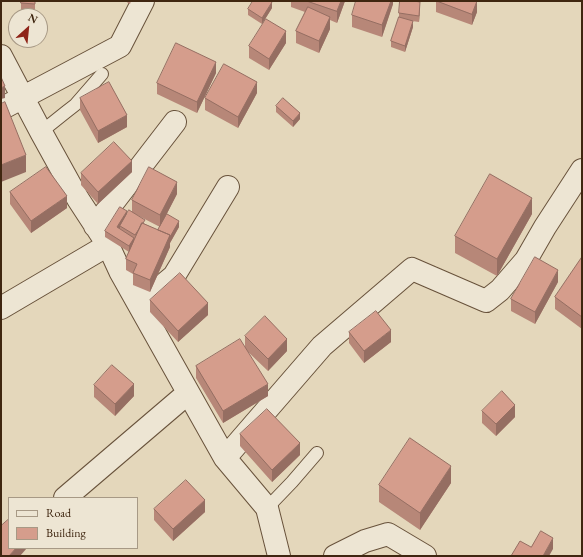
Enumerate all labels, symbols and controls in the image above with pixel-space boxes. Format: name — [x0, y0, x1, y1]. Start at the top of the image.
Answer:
north arrow — [8, 8, 48, 48]
text: N — [26, 10, 40, 26]
legend — [8, 497, 138, 549]
text: Road — [46, 505, 71, 521]
text: Building — [46, 525, 86, 541]

